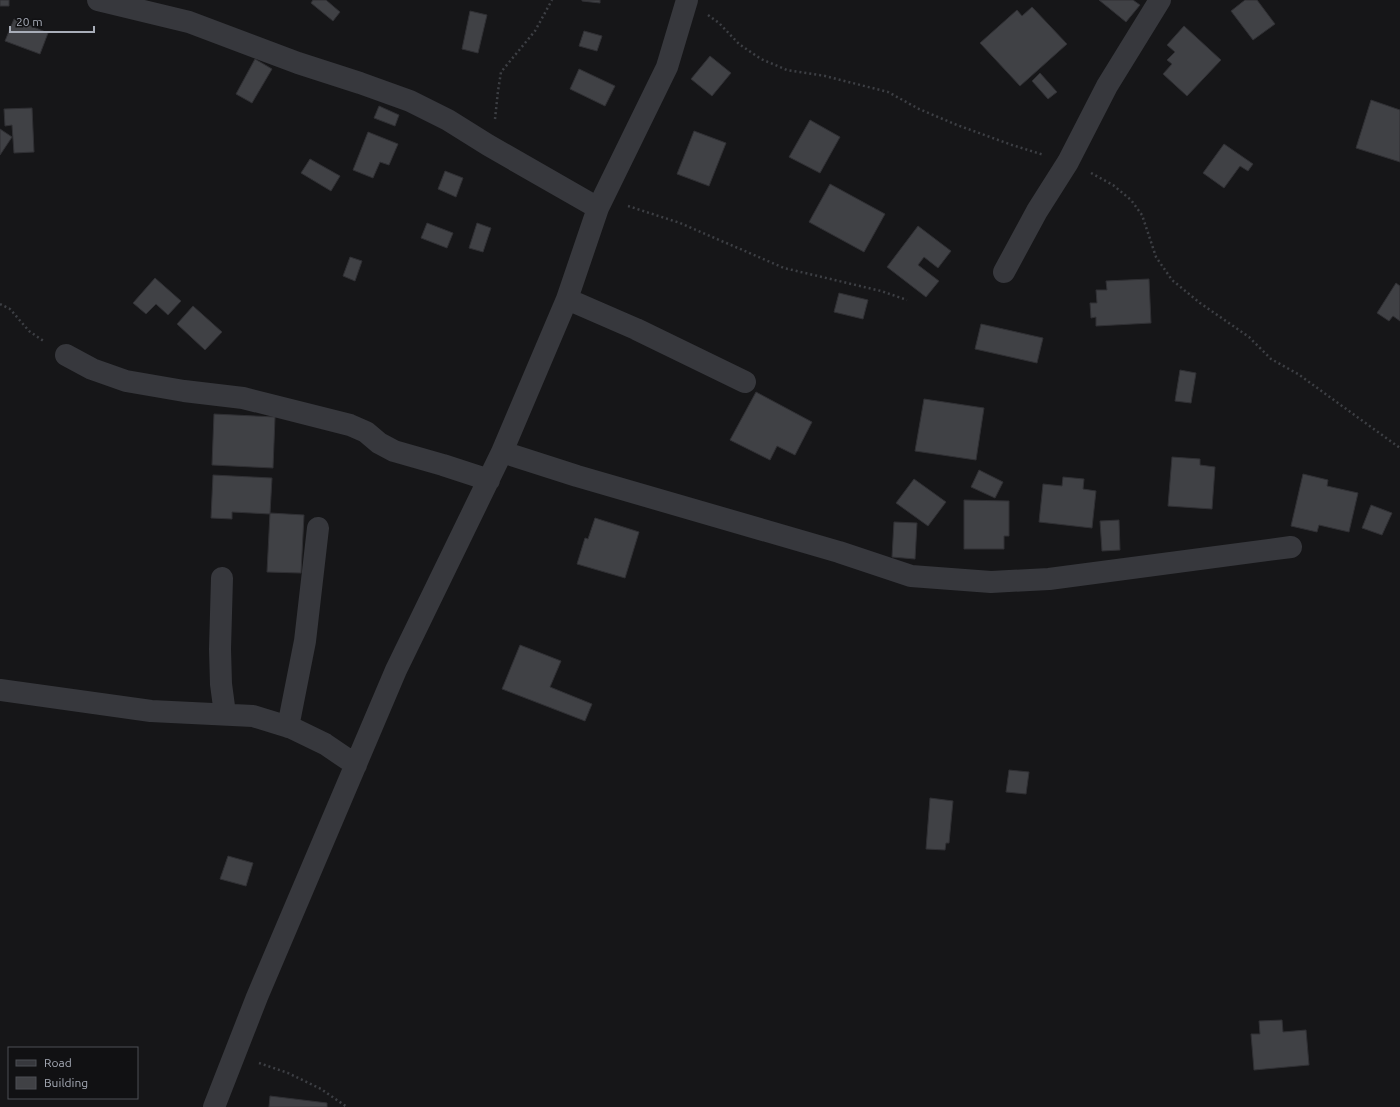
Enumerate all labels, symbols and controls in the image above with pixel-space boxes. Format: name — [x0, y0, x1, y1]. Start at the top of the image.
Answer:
scale bar — [10, 8, 94, 34]
text: 20 m — [16, 15, 43, 28]
legend — [8, 1047, 138, 1099]
text: Road — [44, 1056, 72, 1069]
text: Building — [44, 1076, 88, 1089]

